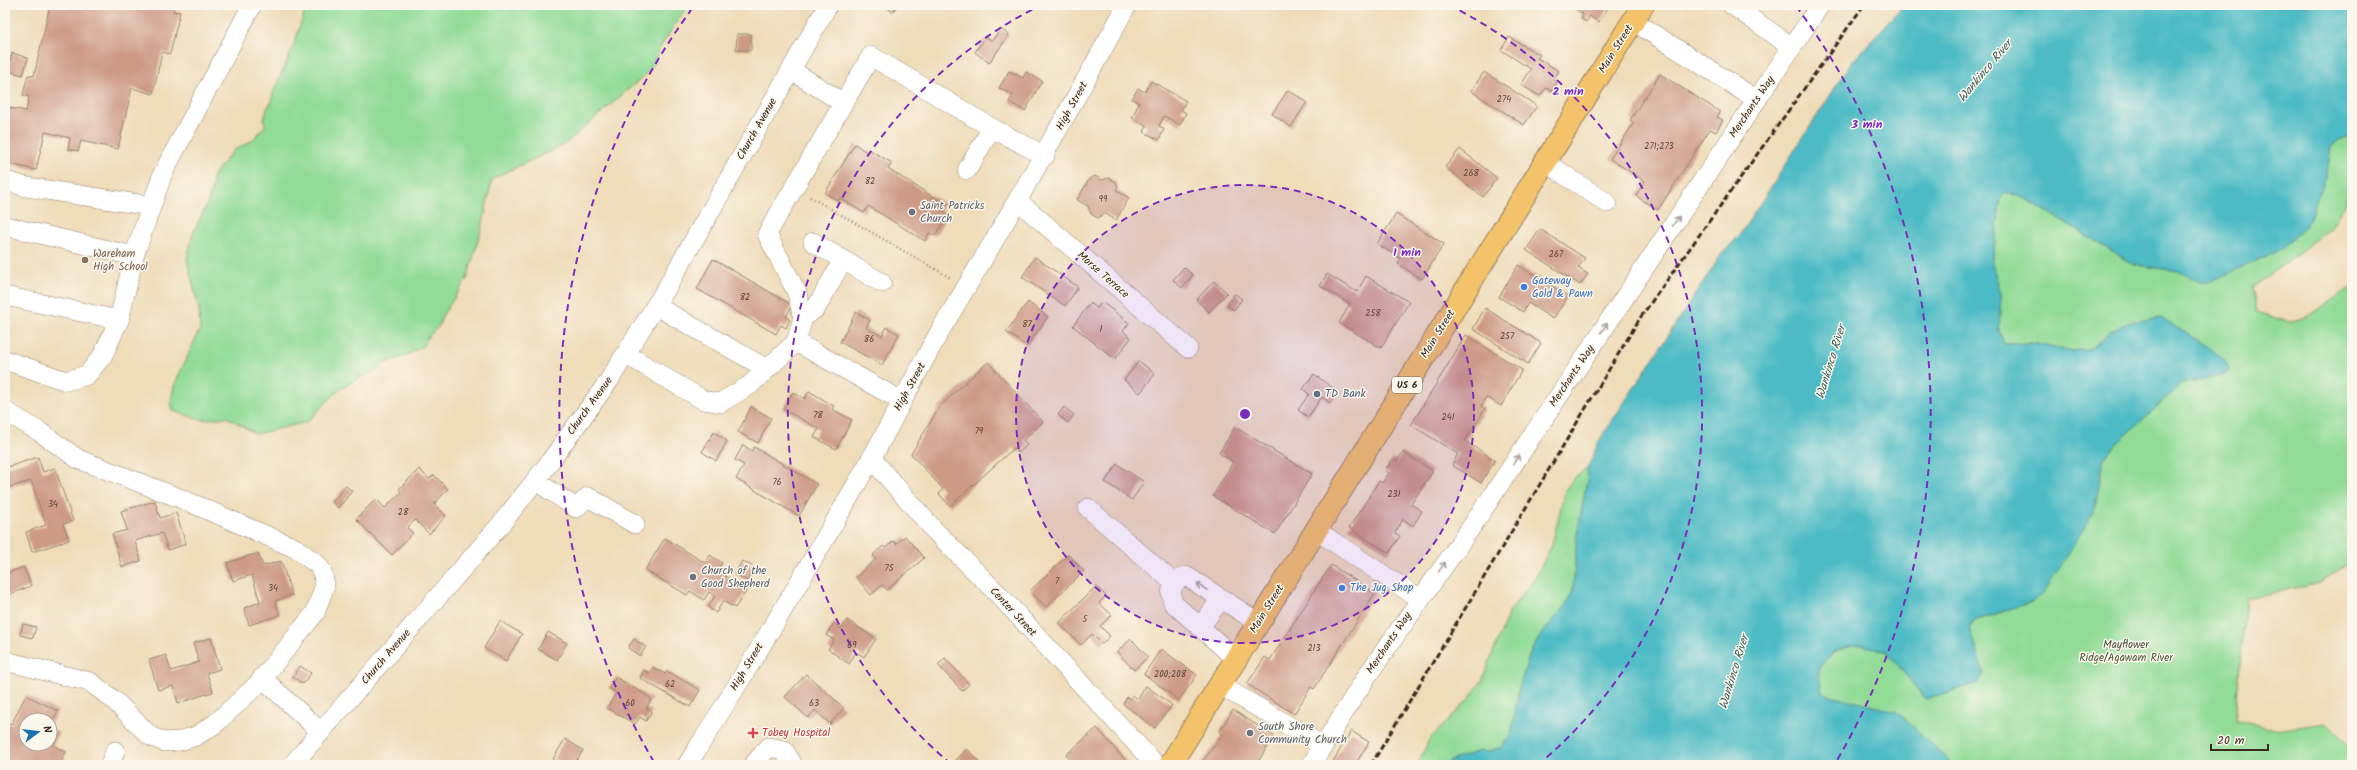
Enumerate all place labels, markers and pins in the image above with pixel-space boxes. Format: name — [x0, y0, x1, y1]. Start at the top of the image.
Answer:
place label: Saint Patricks Church — [920, 197, 985, 228]
marker: Saint Patricks Church — [907, 207, 917, 217]
place label: Wareham High School — [93, 245, 148, 276]
marker: Wareham High School — [80, 255, 90, 265]
place label: Gateway Gold & Pawn — [1532, 272, 1593, 303]
marker: Gateway Gold & Pawn — [1519, 282, 1529, 292]
place label: TD Bank — [1325, 385, 1366, 403]
marker: TD Bank — [1312, 389, 1322, 399]
centre of rings — [1238, 407, 1252, 421]
place label: Church of the Good Shepherd — [701, 562, 770, 593]
marker: Church of the Good Shepherd — [688, 572, 698, 582]
place label: The Jug Shop — [1350, 579, 1414, 597]
marker: The Jug Shop — [1337, 583, 1347, 593]
place label: South Shore Community Church — [1258, 718, 1347, 749]
place label: Tobey Hospital — [762, 724, 830, 742]
marker: Tobey Hospital — [747, 727, 759, 739]
marker: South Shore Community Church — [1245, 728, 1255, 738]

